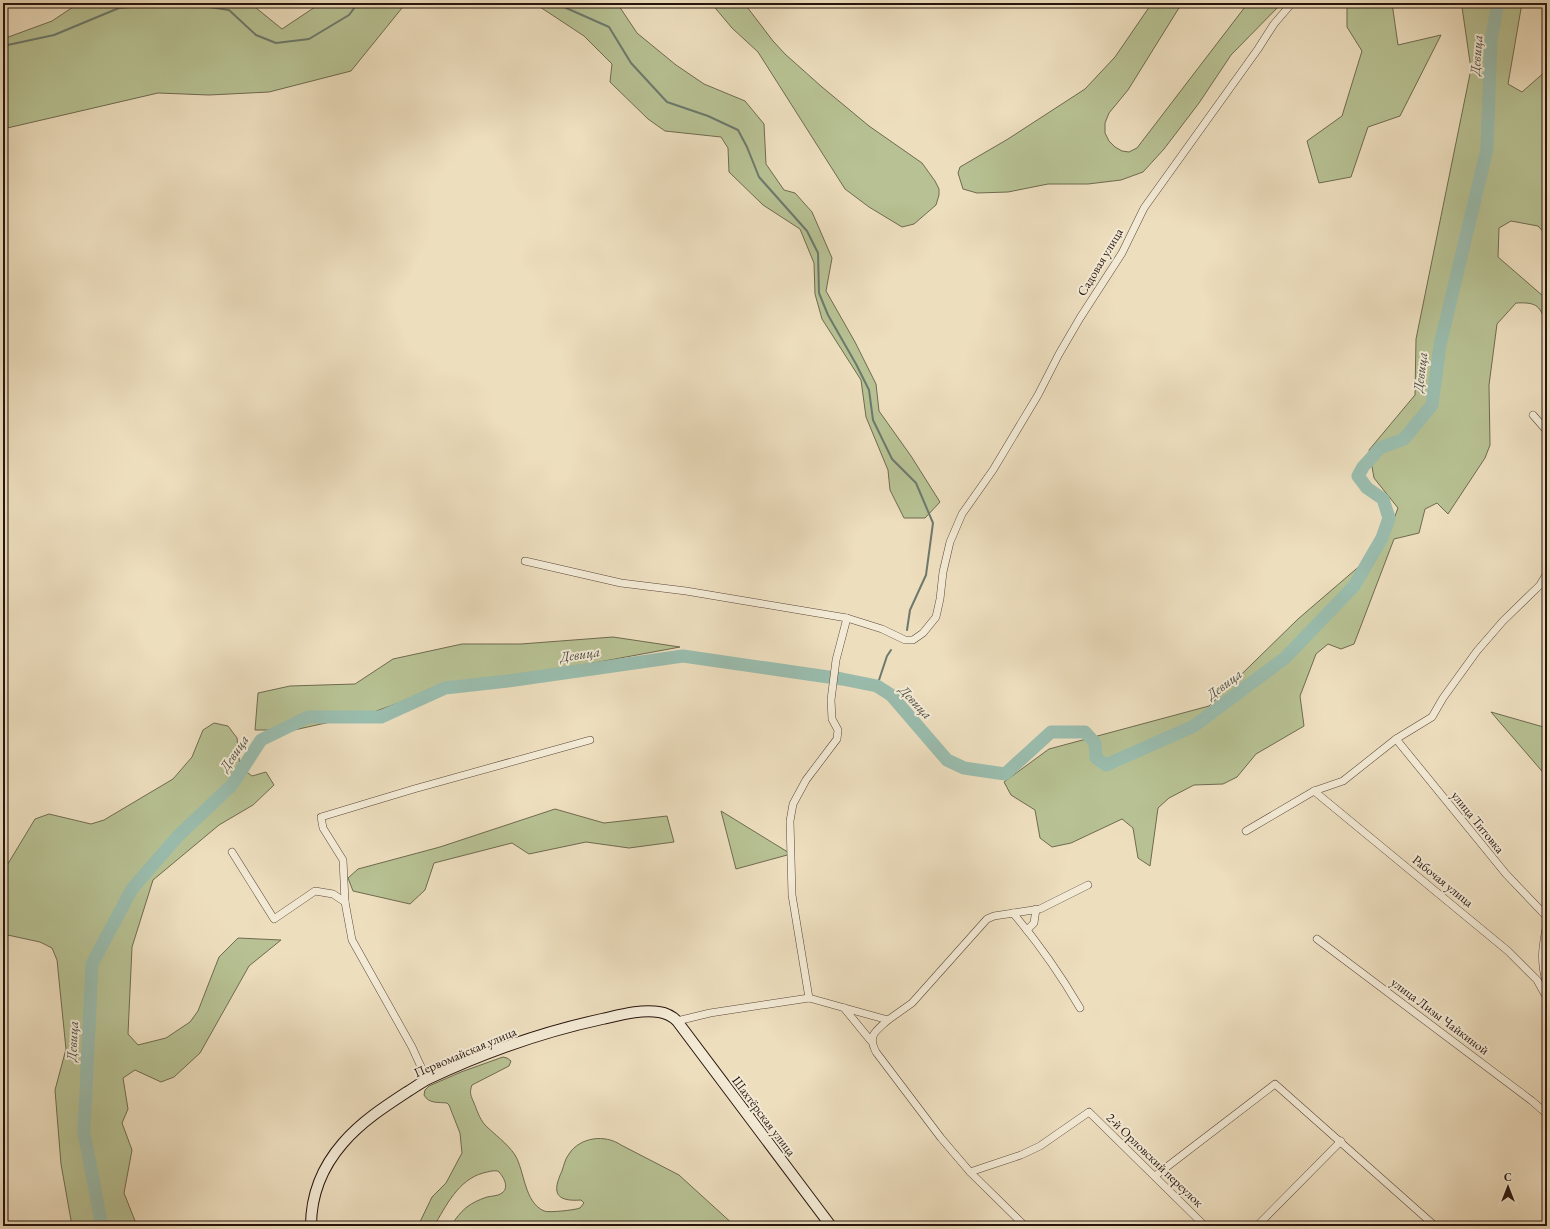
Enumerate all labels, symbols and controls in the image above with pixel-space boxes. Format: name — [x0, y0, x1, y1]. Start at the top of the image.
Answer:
water label: Девица — [1466, 34, 1486, 77]
street label: Садовая улица — [1073, 224, 1127, 299]
water label: Девица — [1408, 351, 1431, 394]
water label: Девица — [558, 642, 601, 666]
water label: Девица — [1202, 665, 1246, 704]
water label: Девица — [895, 680, 936, 723]
water label: Девица — [215, 731, 253, 776]
street label: улица Титовка — [1448, 787, 1509, 857]
street label: Рабочая улица — [1409, 851, 1478, 911]
street label: улица Лизы Чайкиной — [1388, 974, 1493, 1059]
water label: Девица — [62, 1020, 82, 1063]
street label: Первомайская улица — [411, 1022, 520, 1081]
street label: Шахтёрская улица — [728, 1072, 800, 1160]
street label: 2-й Орловский переулок — [1103, 1109, 1208, 1212]
north arrow — [1488, 1167, 1528, 1207]
text: С — [1504, 1170, 1512, 1184]

